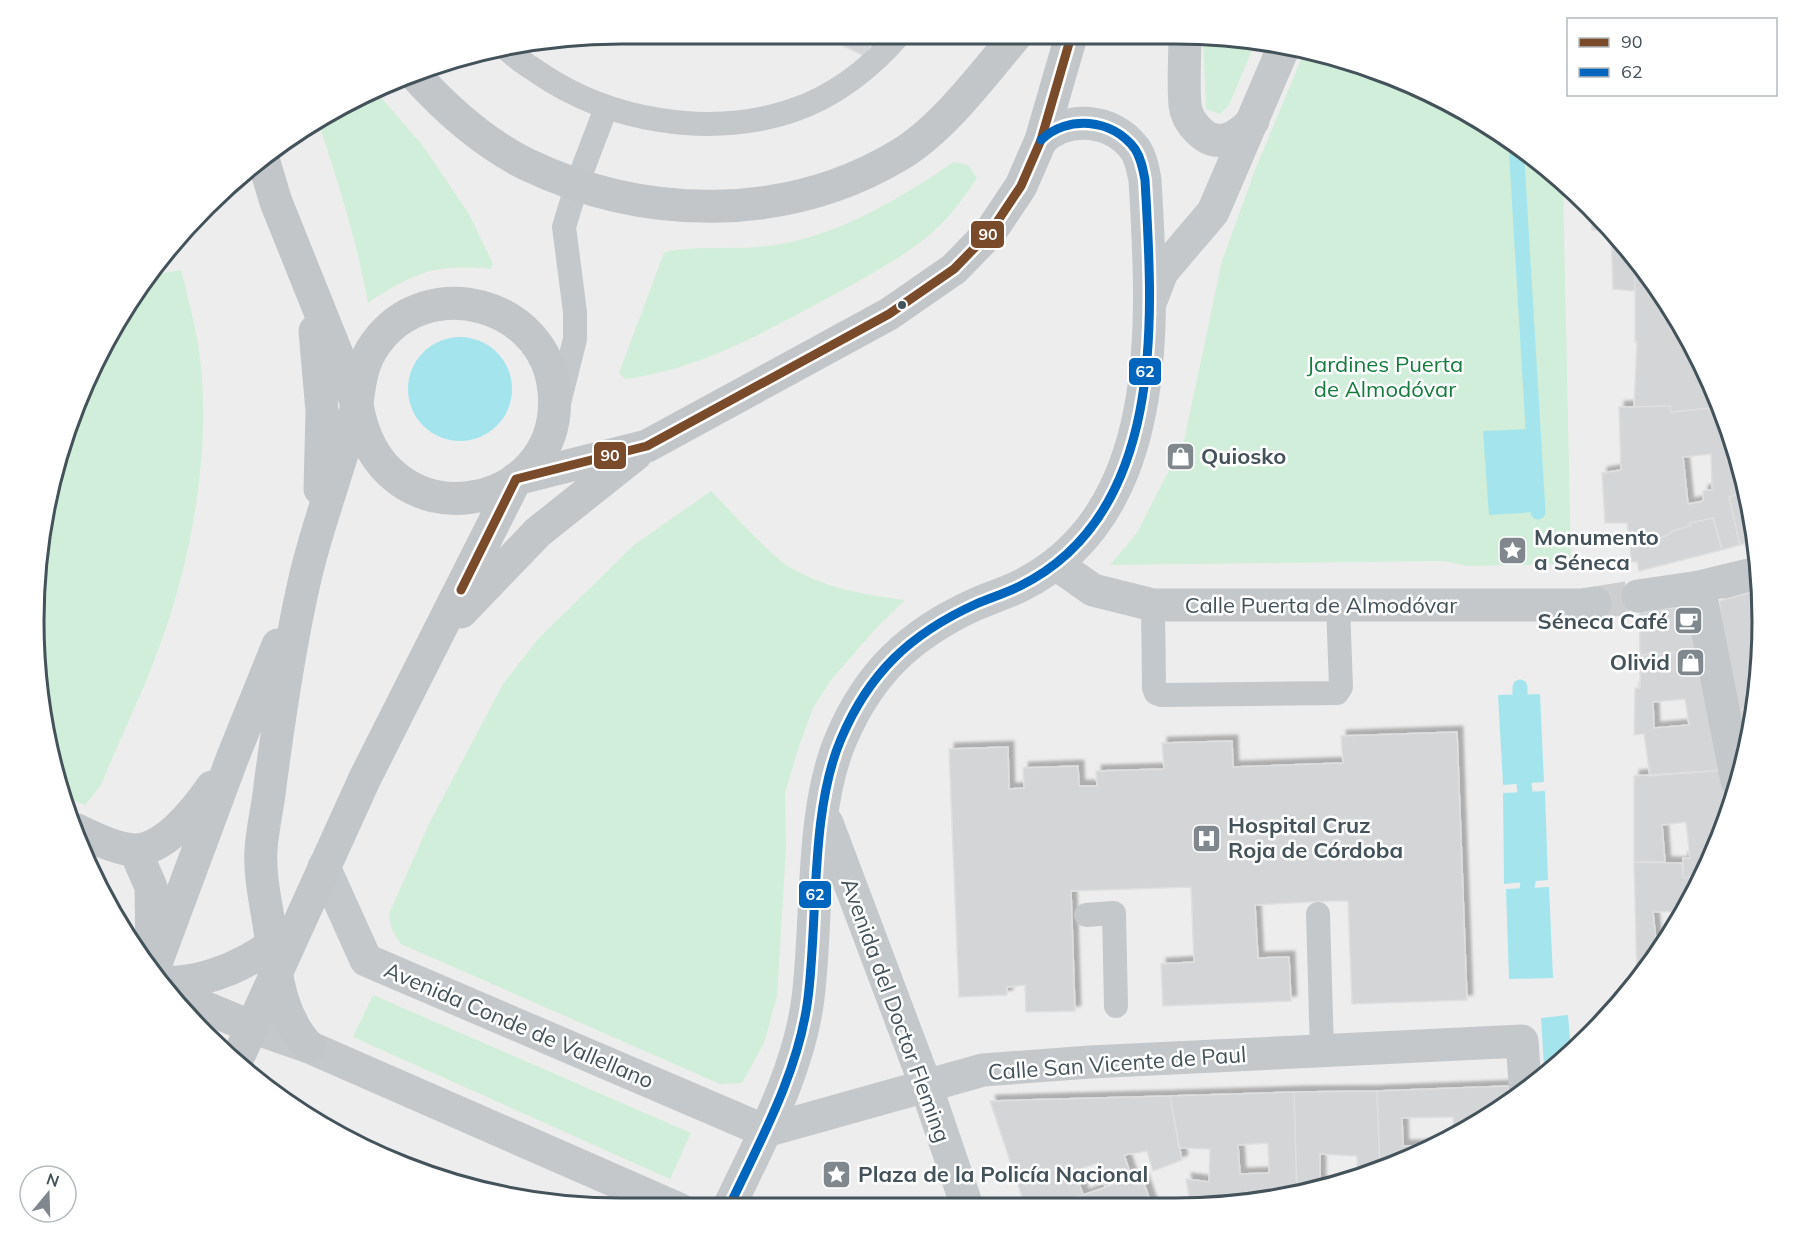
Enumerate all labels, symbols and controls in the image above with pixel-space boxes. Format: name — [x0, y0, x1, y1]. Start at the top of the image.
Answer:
legend — [1567, 18, 1777, 96]
text: 90 — [1621, 30, 1643, 53]
text: 62 — [1621, 60, 1643, 83]
line badge: 90 — [970, 220, 1005, 249]
text: 90 — [978, 224, 998, 244]
unlabelled marker — [896, 299, 908, 311]
park label: Jardines Puerta de Almodóvar — [1307, 350, 1463, 403]
line badge: 62 — [1128, 357, 1162, 386]
text: 62 — [1135, 361, 1155, 381]
shop icon: Quiosko — [1164, 440, 1196, 472]
line badge: 90 — [593, 441, 627, 470]
place label: Quiosko — [1201, 442, 1286, 470]
text: 90 — [600, 445, 620, 465]
place label: Monumento a Séneca — [1534, 523, 1659, 576]
place icon: Monumento a Séneca — [1497, 534, 1529, 566]
street label: Calle Puerta de Almodóvar — [1185, 591, 1457, 619]
cafe icon: Séneca Café — [1673, 605, 1705, 637]
place label: Séneca Café — [1538, 607, 1668, 635]
shop icon: Olivid — [1675, 646, 1707, 678]
place label: Olivid — [1610, 648, 1670, 676]
place label: Hospital Cruz Roja de Córdoba — [1228, 811, 1403, 864]
hospital icon: Hospital Cruz Roja de Córdoba — [1191, 822, 1223, 854]
street label: Avenida del Doctor Fleming — [835, 874, 957, 1146]
line badge: 62 — [798, 880, 832, 909]
text: 62 — [805, 884, 825, 904]
street label: Avenida Conde de Vallellano — [380, 956, 658, 1094]
street label: Calle San Vicente de Paul — [987, 1040, 1247, 1086]
place icon: Plaza de la Policía Nacional — [821, 1158, 853, 1190]
place label: Plaza de la Policía Nacional — [858, 1160, 1148, 1188]
north arrow — [18, 1164, 78, 1224]
text: N — [44, 1168, 62, 1191]

